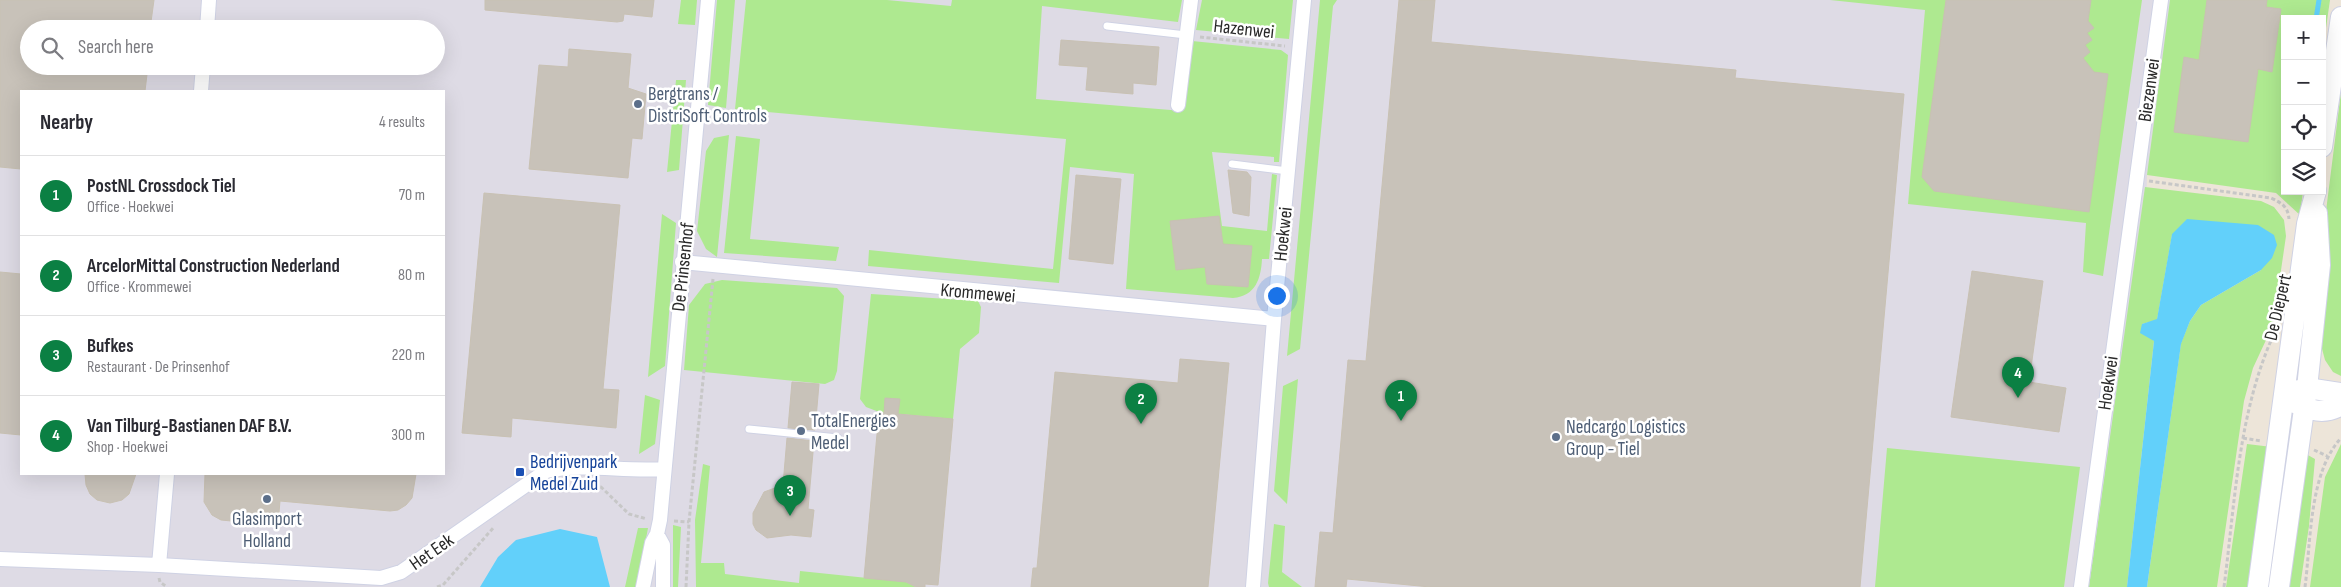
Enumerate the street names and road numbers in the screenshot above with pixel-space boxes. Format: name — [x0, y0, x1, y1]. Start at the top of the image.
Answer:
street label: Hazenwei — [1212, 15, 1275, 44]
street label: Biezenwei — [2134, 57, 2165, 123]
street label: Hoekwei — [1269, 206, 1298, 262]
street label: De Prinsenhof — [667, 221, 700, 313]
street label: De Diepert — [2260, 272, 2297, 343]
street label: Krommewei — [939, 279, 1016, 308]
street label: Hoekwei — [2093, 355, 2124, 412]
street label: Het Eek — [405, 528, 459, 576]

